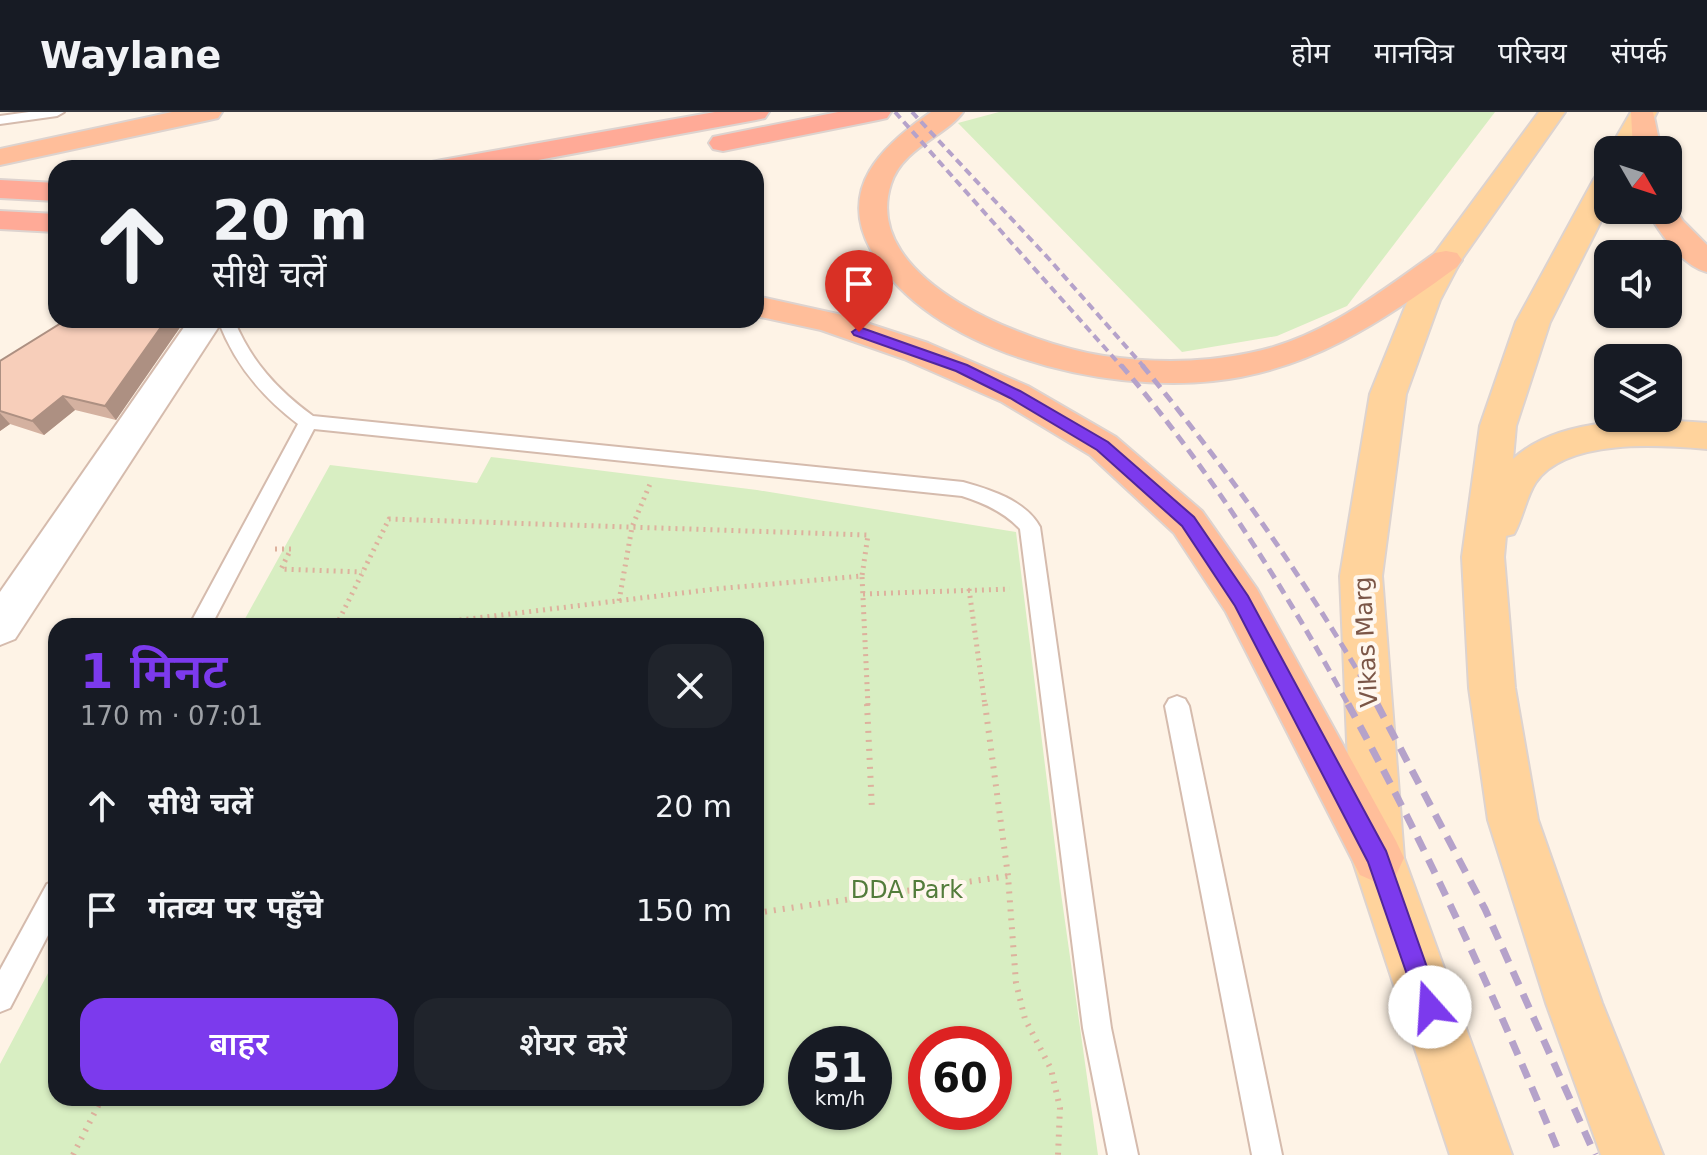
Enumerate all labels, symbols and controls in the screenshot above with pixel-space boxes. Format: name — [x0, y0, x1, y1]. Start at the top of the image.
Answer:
text: Waylane — [40, 33, 221, 77]
text: होम — [1291, 37, 1330, 70]
text: मानचित्र — [1374, 37, 1454, 70]
text: परिचय — [1498, 37, 1567, 70]
text: संपर्क — [1611, 37, 1667, 70]
north arrow — [1594, 136, 1682, 224]
map controls — [1594, 136, 1682, 432]
text: 20 m — [212, 187, 368, 252]
icon: ahead — [80, 192, 184, 296]
button: sound — [1594, 240, 1682, 328]
pin — [825, 250, 893, 332]
text: सीधे चलें — [212, 254, 327, 295]
icon: arrive — [837, 262, 881, 306]
button: layers — [1594, 344, 1682, 432]
street label: Vikas Marg — [1349, 576, 1383, 708]
text: 1 मिनट — [80, 643, 228, 699]
button: close — [648, 644, 732, 728]
text: 170 m · 07:01 — [80, 701, 263, 731]
icon: ahead — [80, 784, 124, 828]
text: सीधे चलें — [148, 786, 253, 821]
text: 20 m — [655, 789, 732, 824]
park label: DDA Park — [851, 876, 963, 904]
icon: arrive — [80, 888, 124, 932]
text: गंतव्य पर पहुँचे — [148, 890, 323, 925]
text: 150 m — [636, 893, 732, 928]
position arrow — [1388, 965, 1472, 1049]
button: बाहर — [80, 998, 398, 1090]
button: शेयर करें — [414, 998, 732, 1090]
speed limit sign: 60 — [908, 1026, 1012, 1130]
text: 51 — [812, 1045, 868, 1091]
text: km/h — [815, 1086, 865, 1110]

